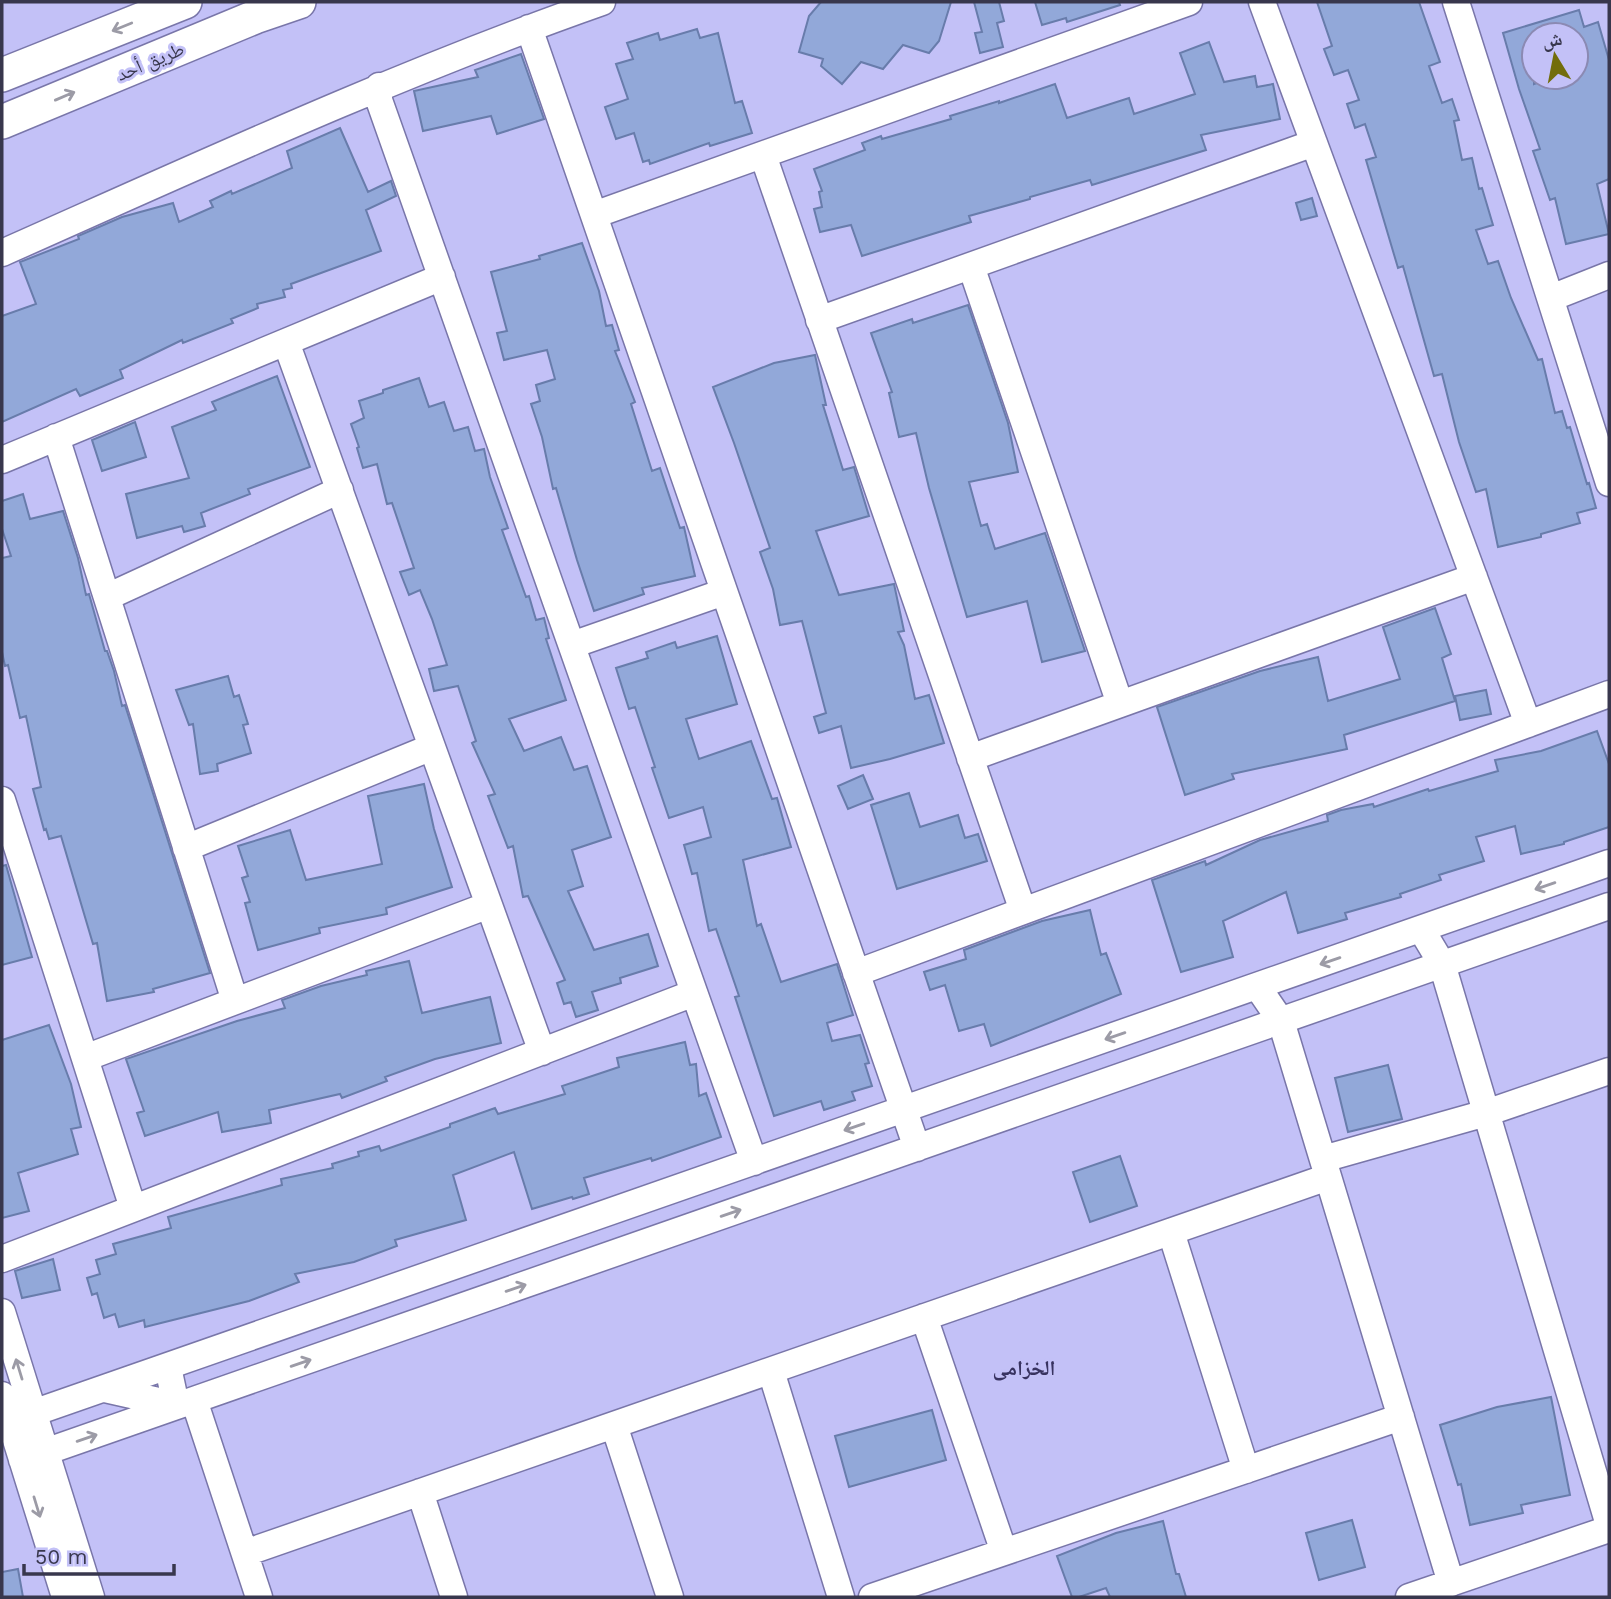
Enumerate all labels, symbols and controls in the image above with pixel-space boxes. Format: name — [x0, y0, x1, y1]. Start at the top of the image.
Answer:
one-way arrow — [111, 21, 133, 34]
north arrow — [1520, 21, 1590, 91]
text: ش — [1540, 27, 1564, 53]
street label: طريق أحد — [113, 37, 187, 86]
one-way arrow — [53, 89, 75, 102]
one-way arrow — [1534, 880, 1556, 893]
one-way arrow — [1320, 956, 1342, 968]
one-way arrow — [1105, 1031, 1127, 1043]
one-way arrow — [844, 1122, 866, 1134]
one-way arrow — [719, 1206, 741, 1218]
one-way arrow — [505, 1281, 527, 1293]
district label: الخزامى — [993, 1355, 1056, 1381]
one-way arrow — [290, 1356, 312, 1368]
one-way arrow — [12, 1358, 25, 1380]
one-way arrow — [75, 1431, 97, 1443]
one-way arrow — [31, 1496, 44, 1518]
scale bar — [24, 1532, 175, 1576]
text: 50 m — [35, 1544, 87, 1569]

